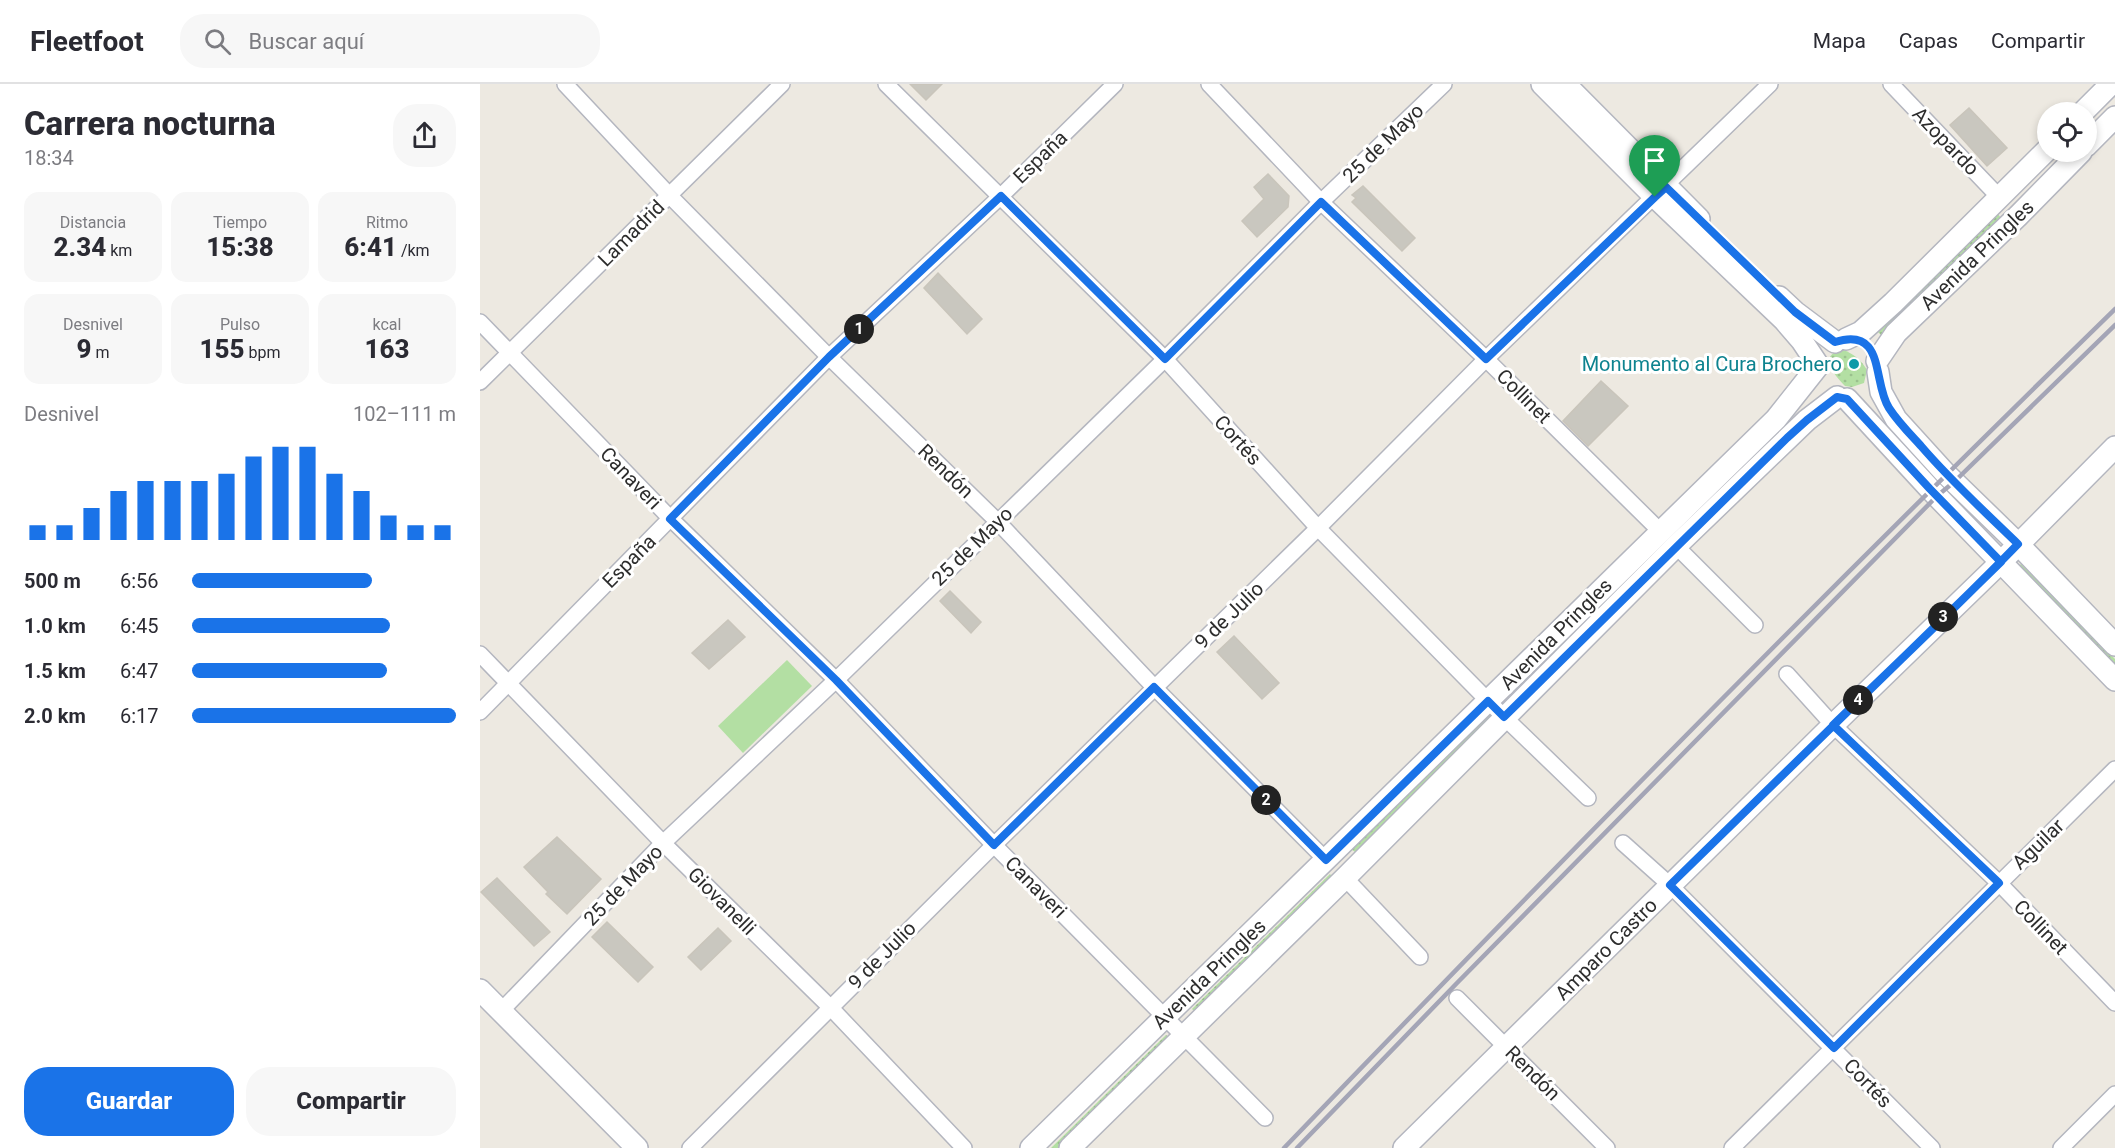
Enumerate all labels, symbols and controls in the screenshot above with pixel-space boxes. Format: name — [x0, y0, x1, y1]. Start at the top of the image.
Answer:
search box — [180, 14, 600, 68]
text: Fleetfoot — [30, 25, 144, 58]
icon: search — [201, 25, 234, 58]
text: Buscar aquí — [249, 29, 364, 54]
text: Mapa — [1813, 29, 1866, 53]
text: Capas — [1899, 29, 1958, 53]
text: Compartir — [1991, 29, 2085, 53]
street label: 25 de Mayo — [1338, 99, 1428, 187]
street label: Azopardo — [1908, 102, 1984, 180]
map controls — [2037, 102, 2097, 162]
button: locate — [2037, 102, 2097, 162]
text: Carrera nocturna — [24, 104, 276, 143]
button: share — [393, 104, 456, 167]
street label: España — [1008, 126, 1072, 188]
pin — [1629, 135, 1680, 197]
icon: arrive — [1638, 144, 1671, 177]
text: 18:34 — [24, 146, 74, 170]
street label: Lamadrid — [593, 195, 669, 271]
street label: Avenida Pringles — [1915, 195, 2039, 315]
text: Distancia — [60, 213, 126, 232]
text: Tiempo — [213, 213, 267, 232]
text: Ritmo — [366, 213, 408, 232]
text: 2.34 — [54, 232, 106, 262]
text: 15:38 — [206, 232, 274, 262]
text: 6:41 — [344, 232, 397, 262]
text: km — [106, 241, 132, 260]
text: /km — [397, 241, 430, 260]
pin: 1 — [844, 314, 874, 344]
text: Desnivel — [63, 315, 123, 334]
text: Pulso — [220, 315, 260, 334]
text: kcal — [373, 315, 401, 334]
text: 1 — [854, 319, 864, 338]
text: 9 — [77, 334, 92, 364]
text: 155 — [200, 334, 245, 364]
text: 163 — [365, 334, 409, 364]
text: m — [92, 343, 110, 362]
text: bpm — [245, 343, 280, 362]
place label: Monumento al Cura Brochero — [1582, 352, 1842, 376]
marker: Monumento al Cura Brochero — [1847, 357, 1861, 371]
street label: Collinet — [1492, 364, 1556, 428]
text: Desnivel — [24, 402, 99, 426]
text: 102–111 m — [353, 402, 456, 426]
street label: Cortés — [1209, 410, 1267, 470]
street label: Rendón — [913, 439, 979, 503]
street label: Canaveri — [595, 442, 667, 514]
street label: 25 de Mayo — [927, 502, 1017, 590]
street label: España — [597, 529, 661, 593]
text: 500 m — [24, 569, 81, 593]
text: 6:56 — [120, 569, 159, 593]
street label: Avenida Pringles — [1495, 573, 1617, 695]
street label: 9 de Julio — [1190, 576, 1268, 654]
pin: 3 — [1928, 602, 1958, 632]
text: 3 — [1938, 607, 1948, 626]
text: 1.0 km — [24, 614, 86, 638]
text: 6:45 — [120, 614, 159, 638]
text: 1.5 km — [24, 659, 86, 683]
text: 6:47 — [120, 659, 159, 683]
pin: 4 — [1843, 685, 1873, 715]
text: 4 — [1853, 690, 1863, 709]
text: 2.0 km — [24, 704, 86, 728]
text: 6:17 — [120, 704, 159, 728]
pin: 2 — [1251, 785, 1281, 815]
text: 2 — [1261, 790, 1271, 809]
street label: Aguilar — [2007, 813, 2069, 874]
street label: 25 de Mayo — [579, 840, 667, 930]
street label: Canaveri — [1000, 851, 1072, 923]
street label: Giovanelli — [683, 862, 761, 940]
street label: Amparo Castro — [1550, 893, 1662, 1005]
street label: Collinet — [2009, 894, 2073, 960]
street label: Avenida Pringles — [1147, 914, 1271, 1034]
street label: 9 de Julio — [843, 916, 921, 994]
street label: Rendón — [1501, 1041, 1565, 1105]
street label: Cortés — [1839, 1053, 1897, 1113]
button: Guardar — [24, 1067, 234, 1136]
button: Compartir — [246, 1067, 456, 1136]

